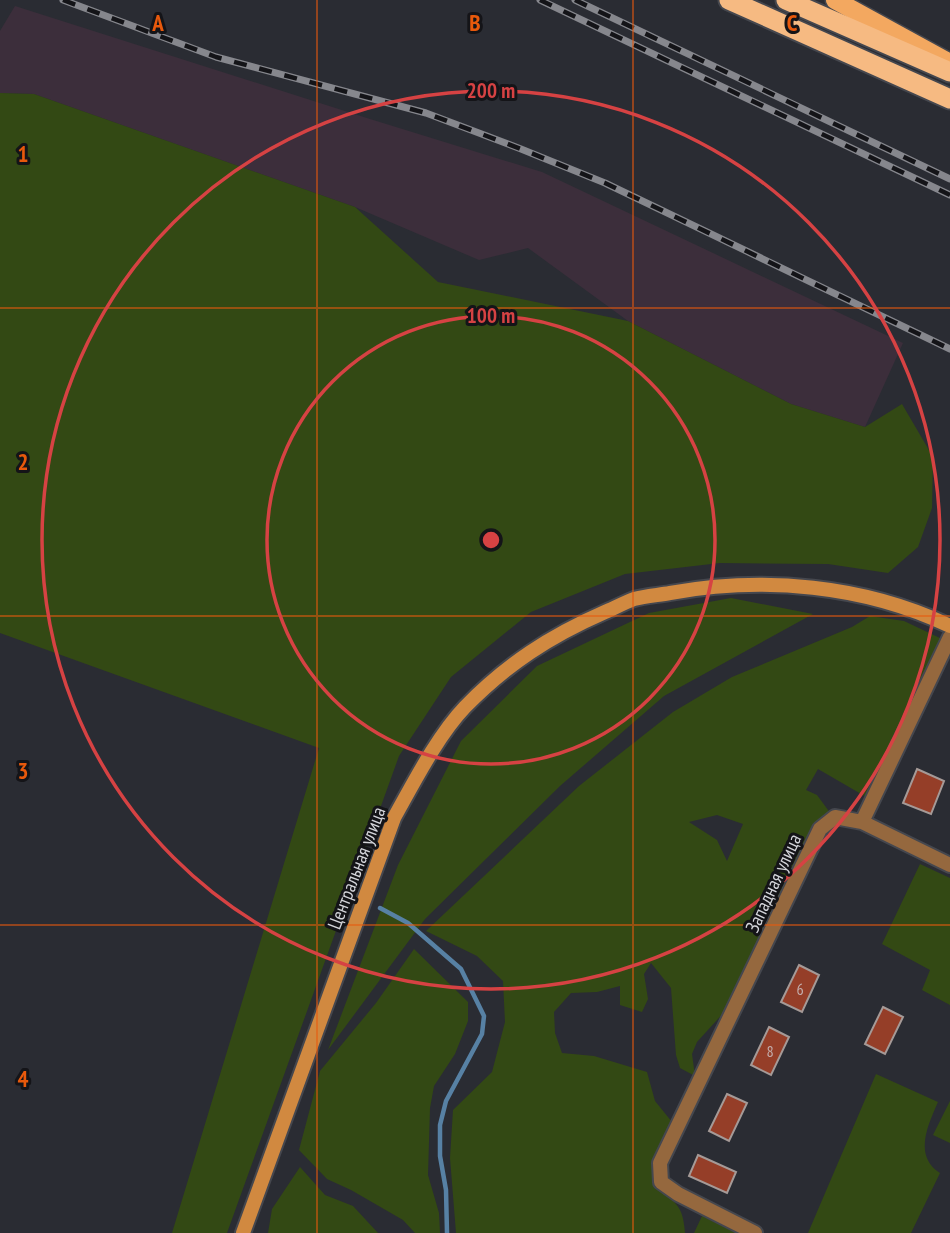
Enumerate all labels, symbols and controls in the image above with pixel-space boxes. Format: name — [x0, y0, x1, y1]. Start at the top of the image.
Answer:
text: A — [151, 8, 164, 37]
text: B — [469, 8, 481, 37]
text: C — [787, 8, 798, 37]
text: 200 m — [467, 77, 515, 104]
text: 1 — [18, 139, 29, 168]
text: 100 m — [467, 302, 515, 329]
text: 2 — [18, 447, 29, 476]
centre of rings — [479, 528, 503, 552]
text: 3 — [18, 756, 29, 785]
street label: Центральная улица — [322, 803, 390, 933]
street label: Западная улица — [740, 830, 806, 936]
house number: 6 — [796, 979, 804, 999]
house number: 8 — [766, 1041, 774, 1061]
text: 4 — [18, 1064, 29, 1093]

